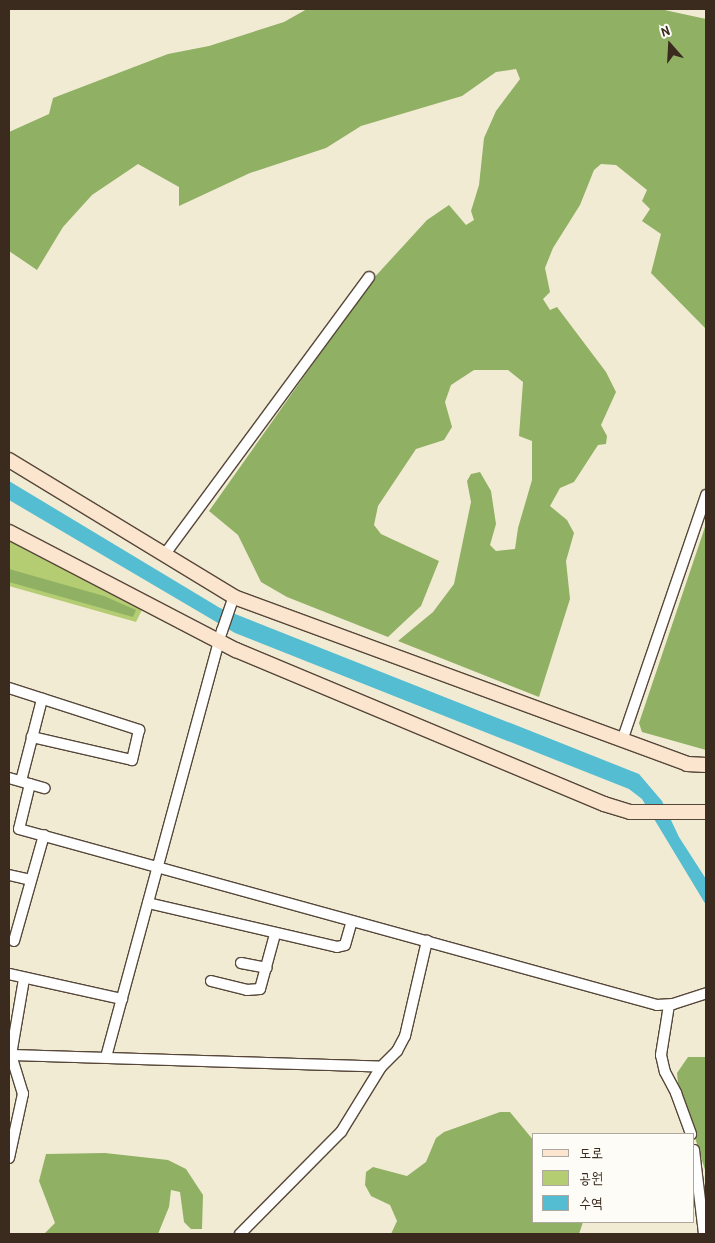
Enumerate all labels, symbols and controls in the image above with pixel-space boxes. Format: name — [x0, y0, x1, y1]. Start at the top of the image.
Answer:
north arrow — [645, 20, 695, 70]
text: N — [658, 20, 672, 41]
legend — [532, 1133, 695, 1223]
text: 도로 — [579, 1142, 603, 1163]
text: 공원 — [579, 1167, 603, 1188]
text: 수역 — [579, 1192, 603, 1213]

